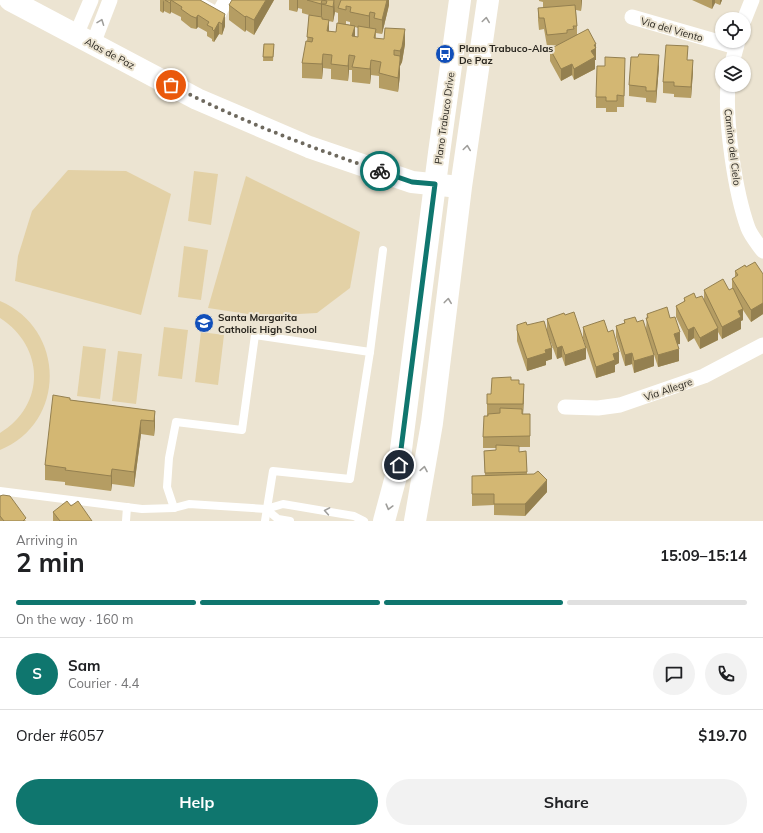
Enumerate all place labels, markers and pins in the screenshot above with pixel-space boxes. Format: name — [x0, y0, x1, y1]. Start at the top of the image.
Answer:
place label: Plano Trabuco-Alas De Paz — [459, 42, 553, 67]
bus stop icon: Plano Trabuco-Alas De Paz — [434, 43, 456, 65]
pin — [154, 68, 188, 102]
place label: Santa Margarita Catholic High School — [218, 311, 317, 336]
school or university icon: Santa Margarita Catholic High School — [193, 312, 215, 334]
pin — [382, 448, 416, 482]

